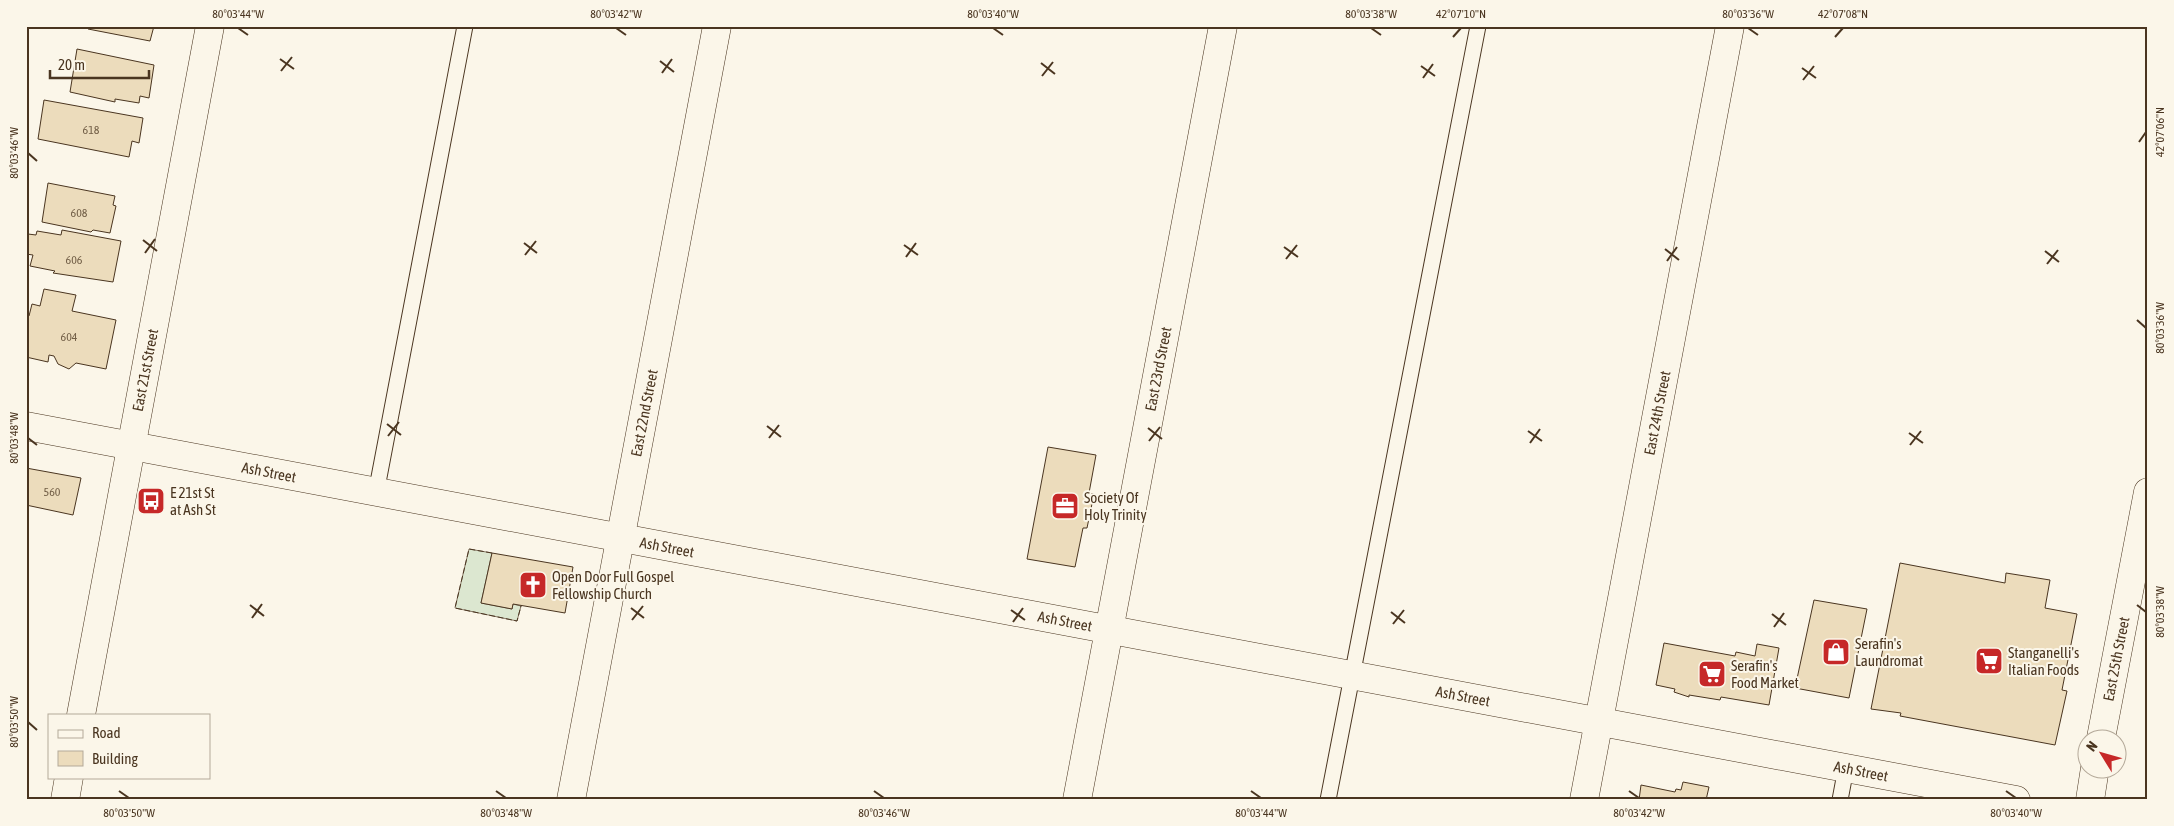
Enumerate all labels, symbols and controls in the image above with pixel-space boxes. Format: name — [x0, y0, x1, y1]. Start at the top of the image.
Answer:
text: 80°03'44"W — [212, 7, 264, 21]
text: 80°03'42"W — [590, 7, 642, 21]
text: 80°03'40"W — [967, 7, 1019, 21]
text: 80°03'38"W — [1345, 7, 1397, 21]
text: 42°07'10"N — [1436, 7, 1486, 21]
text: 80°03'36"W — [1722, 7, 1774, 21]
text: 42°07'08"N — [1818, 7, 1868, 21]
scale bar — [50, 48, 149, 80]
text: 20 m — [58, 56, 85, 73]
text: 42°07'06"N — [2153, 107, 2167, 157]
house number: 618 — [83, 123, 100, 137]
text: 80°03'46"W — [7, 127, 21, 179]
house number: 608 — [71, 206, 88, 220]
house number: 606 — [66, 253, 83, 267]
text: 80°03'36"W — [2153, 302, 2167, 354]
street label: East 23rd Street — [1141, 325, 1175, 413]
street label: East 21st Street — [129, 327, 161, 413]
house number: 604 — [61, 330, 78, 344]
street label: East 22nd Street — [627, 368, 661, 458]
street label: East 24th Street — [1640, 369, 1674, 457]
text: 80°03'48"W — [7, 412, 21, 464]
street label: Ash Street — [240, 458, 298, 486]
place label: E 21st St at Ash St — [170, 484, 216, 518]
house number: 560 — [44, 485, 61, 499]
bus stop icon: E 21st St at Ash St — [136, 486, 166, 516]
place label: Society Of Holy Trinity — [1084, 489, 1147, 523]
office icon: Society Of Holy Trinity — [1050, 491, 1080, 521]
street label: Ash Street — [638, 533, 696, 561]
place label: Open Door Full Gospel Fellowship Church — [552, 568, 674, 602]
church icon: Open Door Full Gospel Fellowship Church — [518, 570, 548, 600]
text: 80°03'38"W — [2153, 586, 2167, 638]
street label: Ash Street — [1036, 607, 1094, 635]
street label: East 25th Street — [2099, 615, 2133, 703]
place label: Serafin's Laundromat — [1855, 635, 1923, 669]
shop icon: Serafin's Laundromat — [1821, 637, 1851, 667]
place label: Stanganelli's Italian Foods — [2008, 644, 2079, 678]
supermarket icon: Stanganelli's Italian Foods — [1974, 646, 2004, 676]
place label: Serafin's Food Market — [1731, 657, 1799, 691]
supermarket icon: Serafin's Food Market — [1697, 659, 1727, 689]
street label: Ash Street — [1434, 682, 1492, 710]
text: 80°03'50"W — [7, 696, 21, 748]
legend — [48, 714, 210, 778]
text: Road — [92, 724, 121, 741]
north arrow — [2076, 728, 2126, 778]
text: N — [2083, 738, 2100, 754]
text: Building — [92, 750, 138, 767]
street label: Ash Street — [1832, 757, 1890, 785]
text: 80°03'50"W — [103, 806, 155, 820]
text: 80°03'48"W — [480, 806, 532, 820]
text: 80°03'46"W — [858, 806, 910, 820]
text: 80°03'44"W — [1235, 806, 1287, 820]
text: 80°03'42"W — [1613, 806, 1665, 820]
text: 80°03'40"W — [1990, 806, 2042, 820]

